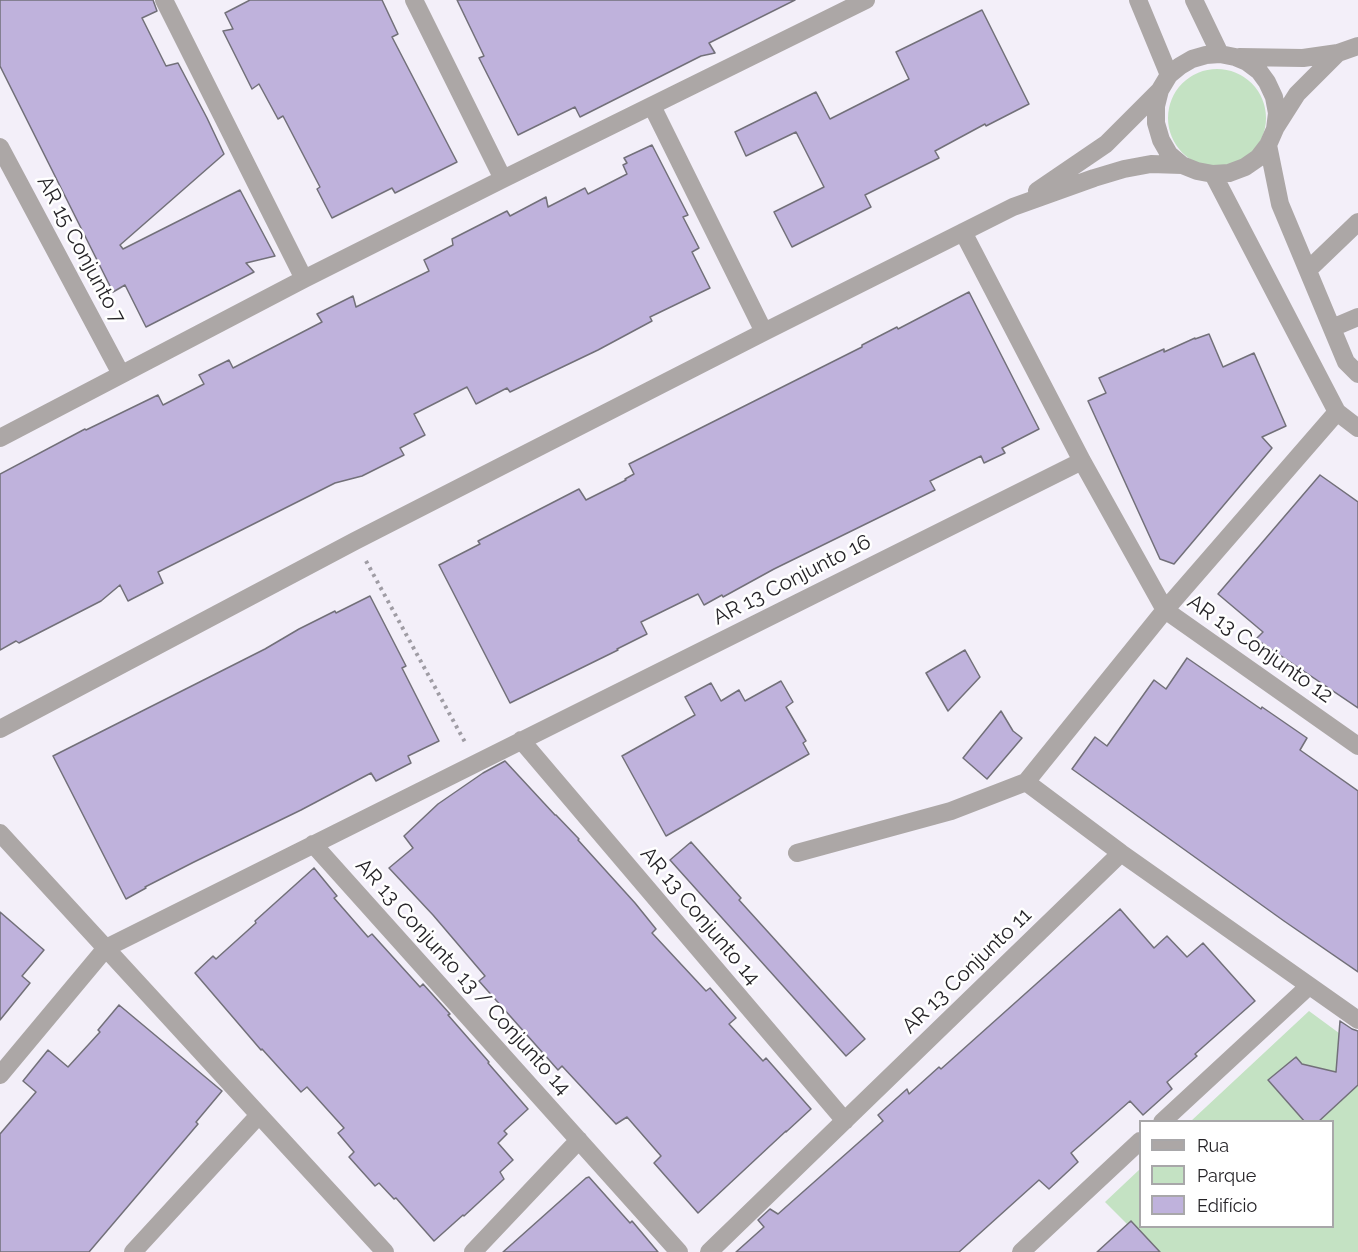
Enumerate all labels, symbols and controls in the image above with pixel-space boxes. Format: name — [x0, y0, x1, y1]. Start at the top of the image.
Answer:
street label: AR 15 Conjunto 7 — [32, 172, 130, 328]
street label: AR 13 Conjunto 16 — [709, 529, 875, 631]
street label: AR 13 Conjunto 12 — [1182, 589, 1338, 709]
street label: AR 13 Conjunto 14 — [635, 842, 765, 990]
street label: AR 13 Conjunto 13 / Conjunto 14 — [350, 854, 576, 1100]
street label: AR 13 Conjunto 11 — [897, 903, 1037, 1039]
legend — [1139, 1120, 1334, 1228]
text: Rua — [1197, 1135, 1229, 1156]
text: Parque — [1197, 1165, 1256, 1186]
text: Edifício — [1197, 1195, 1257, 1216]

